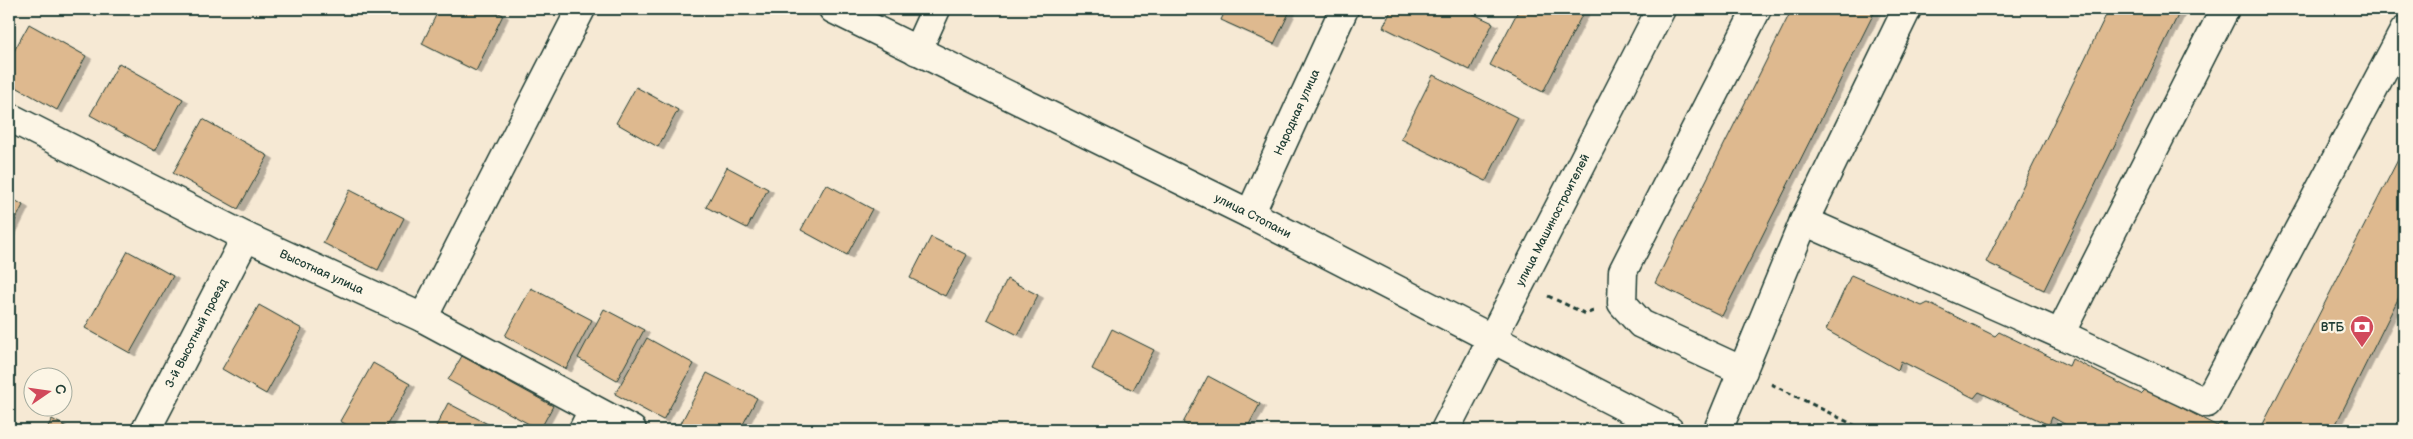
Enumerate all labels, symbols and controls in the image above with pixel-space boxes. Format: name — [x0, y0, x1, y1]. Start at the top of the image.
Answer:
street label: Народная улица — [1271, 67, 1323, 158]
street label: улица Машиностроителей — [1513, 151, 1593, 289]
street label: улица Стопани — [1212, 191, 1293, 242]
street label: Высотная улица — [277, 246, 366, 298]
street label: 3-й Высотный проезд — [162, 276, 231, 391]
bank icon: ВТБ — [2349, 314, 2375, 348]
place label: ВТБ — [2321, 320, 2344, 335]
north arrow — [22, 366, 72, 416]
text: С — [51, 383, 70, 396]

